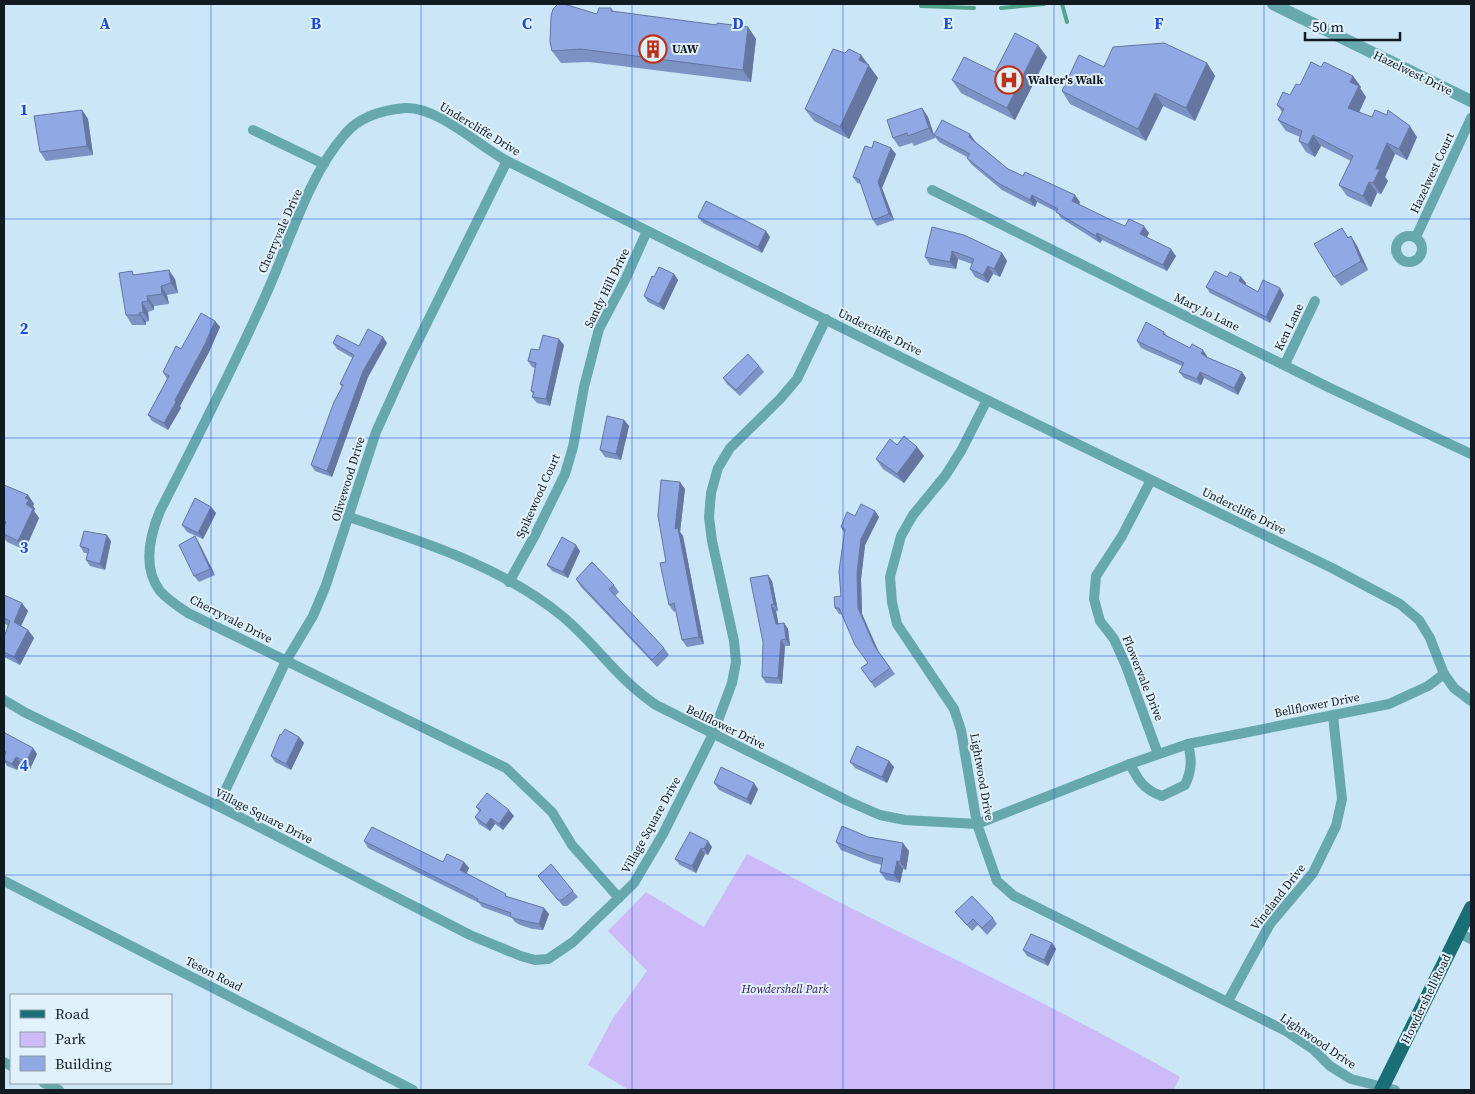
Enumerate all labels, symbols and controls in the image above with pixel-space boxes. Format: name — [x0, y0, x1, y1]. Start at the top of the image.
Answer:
scale bar — [1305, 10, 1400, 42]
text: A — [100, 12, 111, 34]
text: B — [311, 12, 322, 34]
text: C — [522, 12, 532, 34]
text: D — [732, 12, 744, 34]
text: E — [943, 12, 953, 34]
text: F — [1154, 12, 1164, 34]
text: 50 m — [1312, 16, 1344, 37]
building icon: UAW — [638, 34, 668, 64]
place label: UAW — [672, 41, 699, 57]
street label: Hazelwest Drive — [1371, 47, 1455, 99]
hospital icon: Walter's Walk — [994, 65, 1024, 95]
place label: Walter's Walk — [1028, 72, 1104, 88]
text: 1 — [20, 98, 28, 120]
street label: Undercliffe Drive — [436, 98, 524, 160]
street label: Hazelwest Court — [1406, 130, 1458, 216]
street label: Cherryvale Drive — [254, 186, 306, 276]
street label: Sandy Hill Drive — [581, 245, 633, 331]
street label: Mary Jo Lane — [1172, 289, 1242, 335]
street label: Ken Lane — [1271, 301, 1307, 353]
street label: Undercliffe Drive — [835, 305, 925, 359]
text: 2 — [20, 317, 29, 339]
street label: Olivewood Drive — [327, 435, 369, 523]
street label: Spikewood Court — [512, 451, 564, 541]
street label: Undercliffe Drive — [1199, 484, 1289, 538]
text: 3 — [20, 536, 29, 558]
street label: Cherryvale Drive — [187, 591, 275, 647]
street label: Flowervale Drive — [1119, 633, 1167, 723]
street label: Bellflower Drive — [1273, 689, 1361, 721]
street label: Bellflower Drive — [684, 701, 768, 753]
street label: Lightwood Drive — [966, 732, 998, 822]
text: 4 — [20, 754, 29, 776]
street label: Village Square Drive — [618, 774, 684, 876]
street label: Village Square Drive — [212, 784, 316, 848]
street label: Vineland Drive — [1247, 861, 1309, 933]
street label: Howdershell Road — [1397, 951, 1455, 1047]
street label: Teson Road — [183, 953, 245, 995]
park label: Howdershell Park — [740, 981, 829, 997]
legend — [10, 994, 172, 1084]
text: Road — [55, 1003, 89, 1024]
street label: Lightwood Drive — [1277, 1010, 1359, 1072]
text: Park — [55, 1028, 87, 1049]
text: Building — [55, 1053, 112, 1074]

